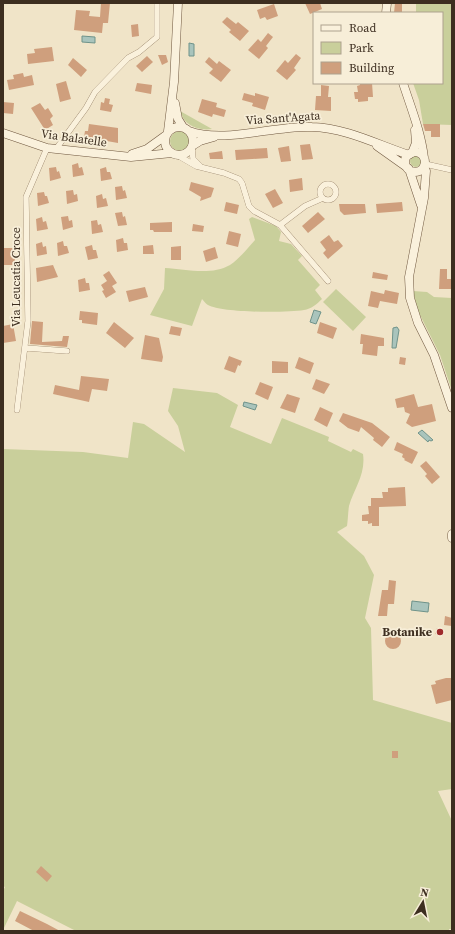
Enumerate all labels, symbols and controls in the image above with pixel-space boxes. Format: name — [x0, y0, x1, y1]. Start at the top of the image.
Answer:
legend — [313, 12, 443, 84]
text: Road — [349, 20, 376, 36]
text: Park — [349, 40, 374, 56]
text: Building — [349, 60, 394, 76]
street label: Via Sant'Agata — [245, 107, 322, 129]
street label: Via Balatelle — [40, 125, 108, 151]
street label: Via Leucatia Croce — [8, 227, 24, 327]
place label: Botanike — [382, 624, 432, 640]
marker: Botanike — [435, 627, 445, 637]
north arrow — [403, 882, 443, 922]
text: N — [419, 885, 430, 901]

